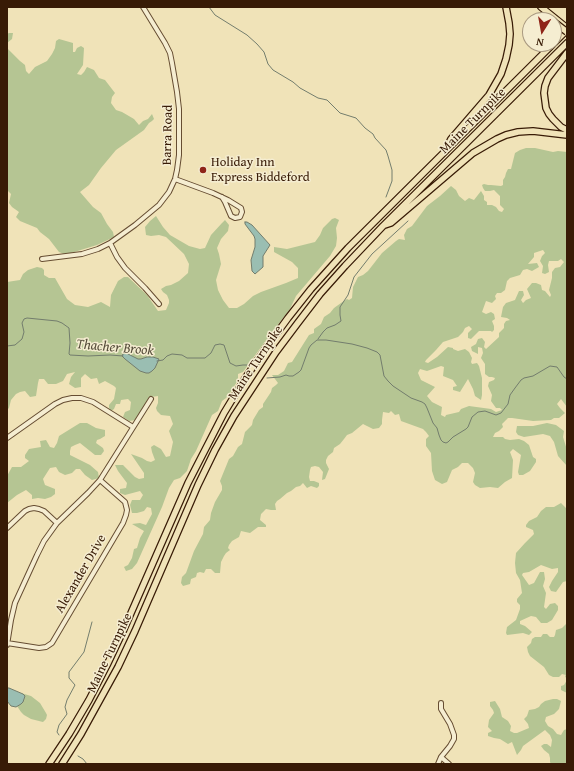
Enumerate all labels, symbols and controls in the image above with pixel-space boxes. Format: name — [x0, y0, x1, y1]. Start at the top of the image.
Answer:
north arrow — [522, 12, 562, 52]
text: N — [535, 34, 545, 51]
street label: Maine Turnpike — [437, 85, 509, 157]
street label: Barra Road — [160, 105, 176, 165]
place label: Holiday Inn Express Biddeford — [211, 155, 310, 186]
marker: Holiday Inn Express Biddeford — [198, 165, 208, 175]
street label: Maine Turnpike — [225, 323, 287, 403]
water label: Thacher Brook — [76, 336, 154, 360]
street label: Alexander Drive — [52, 532, 110, 616]
street label: Maine Turnpike — [84, 611, 136, 695]

